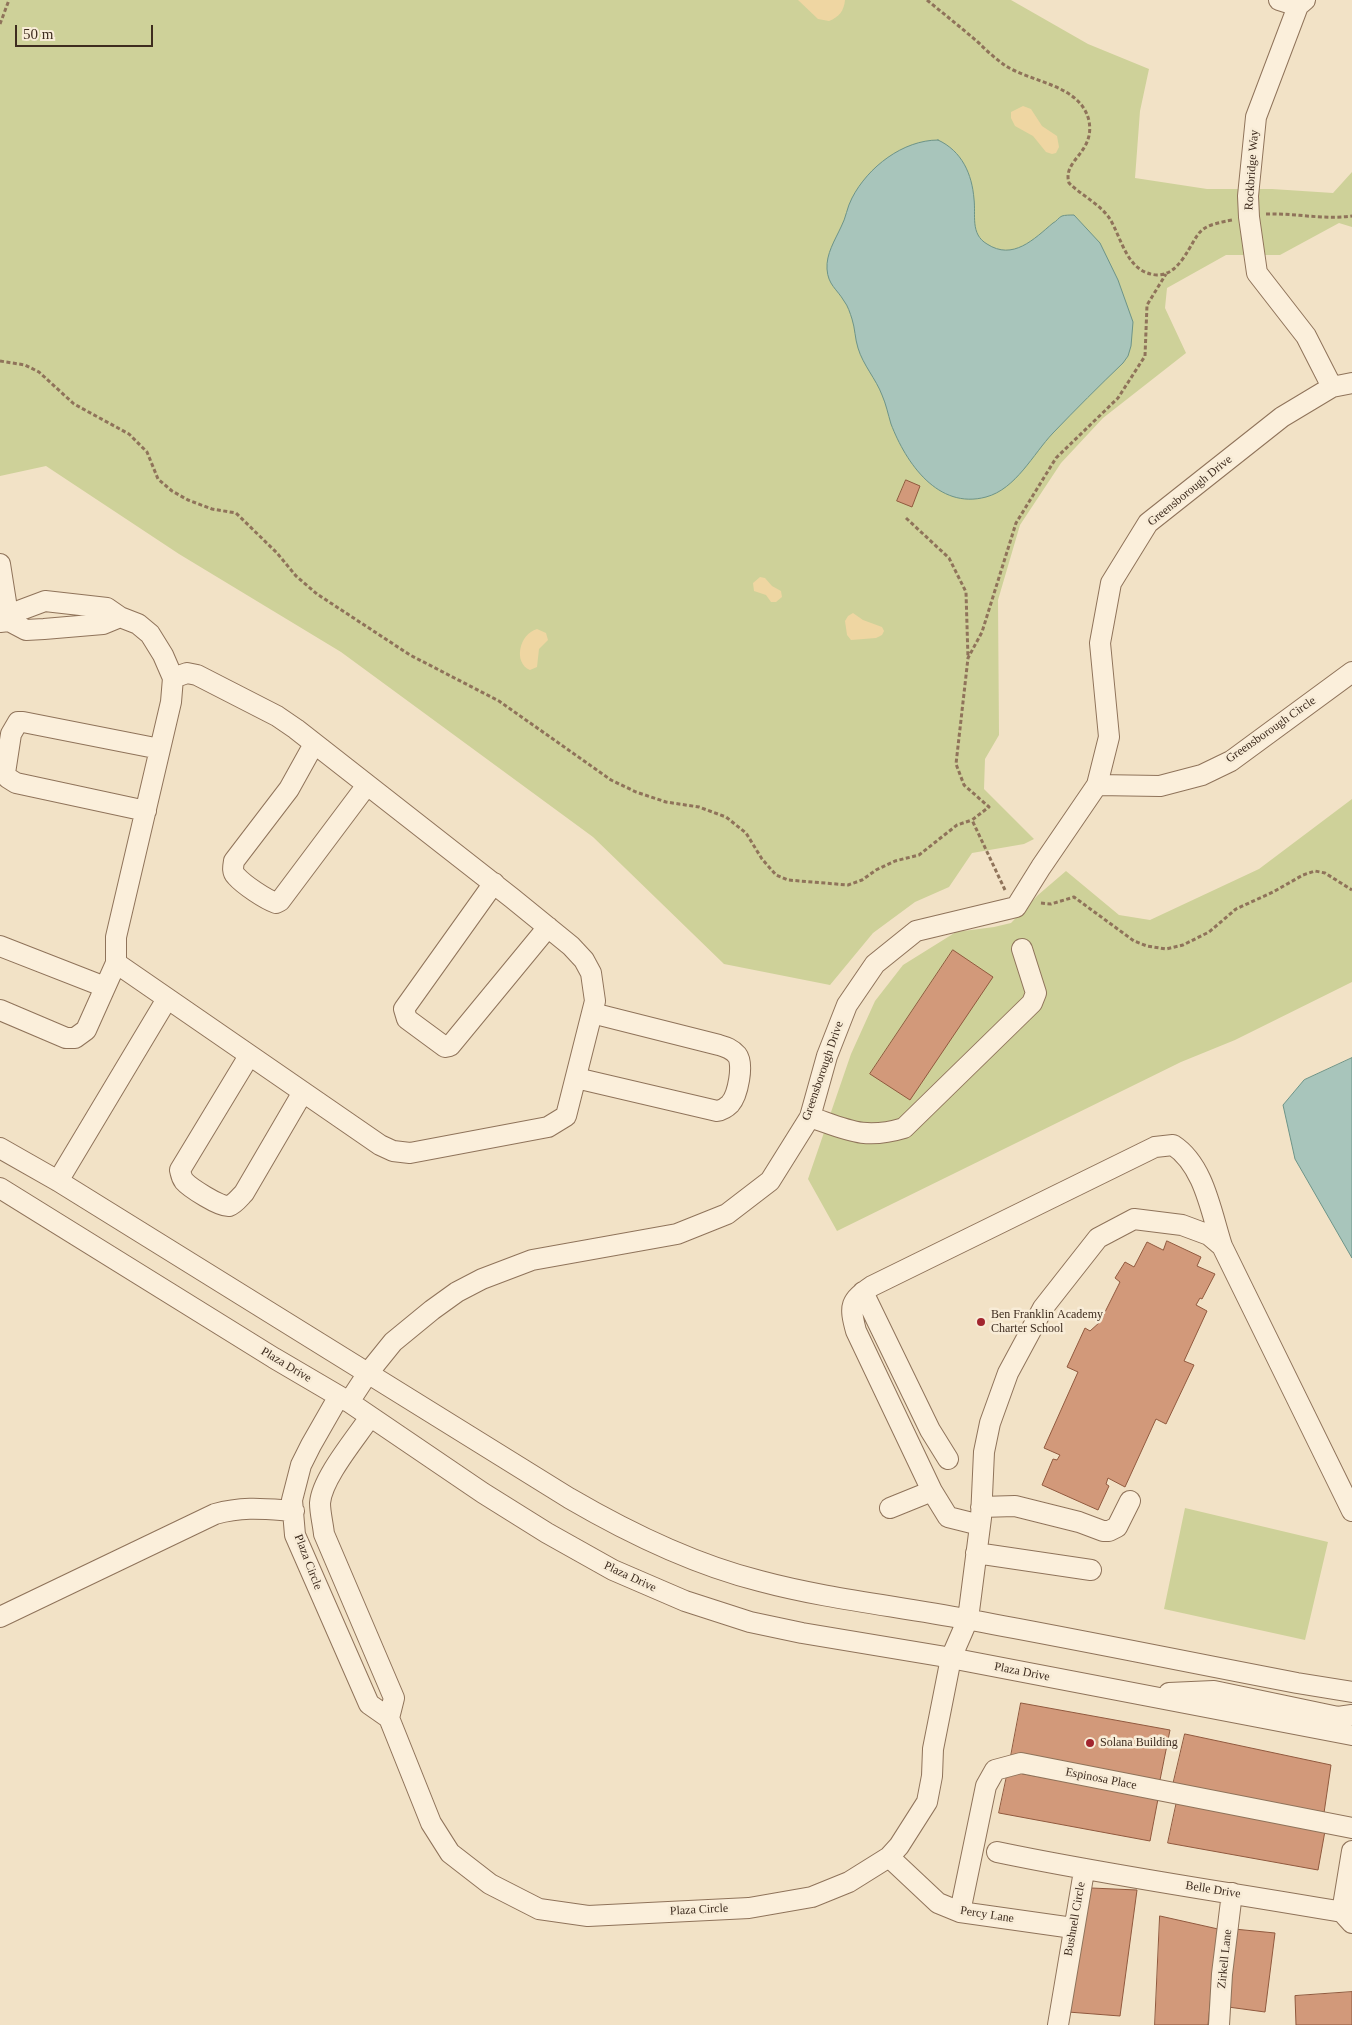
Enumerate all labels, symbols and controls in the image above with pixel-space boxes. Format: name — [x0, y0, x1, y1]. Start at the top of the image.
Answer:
scale bar — [18, 15, 155, 47]
text: 50 m — [23, 26, 53, 42]
street label: Rockbridge Way — [1242, 129, 1262, 211]
street label: Greensborough Drive — [1145, 453, 1235, 529]
street label: Greensborough Circle — [1223, 694, 1319, 766]
street label: Greensborough Drive — [799, 1019, 847, 1123]
place label: Ben Franklin Academy Charter School — [991, 1308, 1103, 1336]
marker: Ben Franklin Academy Charter School — [975, 1316, 987, 1328]
street label: Plaza Drive — [258, 1344, 314, 1386]
street label: Plaza Circle — [291, 1532, 325, 1592]
street label: Plaza Drive — [601, 1559, 659, 1595]
street label: Plaza Drive — [993, 1660, 1051, 1684]
place label: Solana Building — [1100, 1736, 1178, 1750]
marker: Solana Building — [1084, 1737, 1096, 1749]
street label: Espinosa Place — [1064, 1765, 1138, 1793]
street label: Belle Drive — [1184, 1879, 1242, 1901]
street label: Bushnell Circle — [1061, 1881, 1089, 1957]
street label: Plaza Circle — [670, 1901, 728, 1919]
street label: Percy Lane — [959, 1904, 1015, 1926]
street label: Zirkell Lane — [1215, 1929, 1235, 1989]

